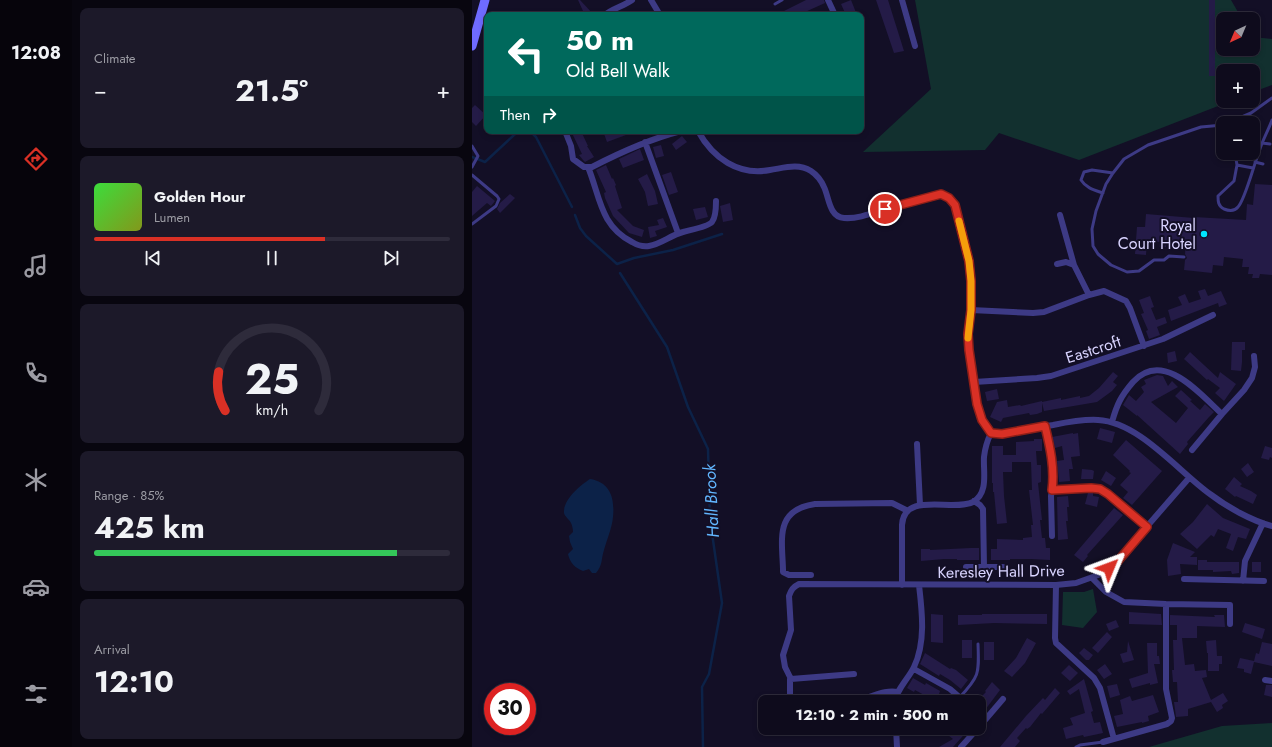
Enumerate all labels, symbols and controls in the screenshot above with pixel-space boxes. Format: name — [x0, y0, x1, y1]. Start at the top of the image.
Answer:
north arrow — [1216, 12, 1260, 56]
map controls — [1216, 12, 1260, 160]
text: 50 m — [566, 20, 634, 61]
icon: left — [500, 28, 552, 80]
text: 12:08 — [11, 40, 61, 66]
text: Climate — [94, 49, 135, 68]
text: Old Bell Walk — [566, 58, 670, 84]
button: + — [1216, 64, 1260, 108]
text: 21.5° — [235, 69, 308, 112]
text: − — [94, 74, 107, 106]
text: + — [436, 74, 450, 106]
text: Then — [500, 104, 530, 126]
icon: right — [538, 104, 560, 126]
button: − — [1216, 116, 1260, 160]
icon: directions — [22, 145, 50, 173]
text: Golden Hour — [154, 186, 246, 208]
pin — [868, 192, 902, 226]
icon: arrive — [874, 198, 896, 220]
text: Lumen — [154, 208, 190, 227]
place label: Royal Court Hotel — [1118, 214, 1196, 255]
marker: Royal Court Hotel — [1199, 229, 1209, 239]
icon: previous — [142, 247, 164, 269]
icon: pause — [261, 247, 283, 269]
icon: next — [380, 247, 402, 269]
icon: music — [22, 252, 50, 280]
street label: Eastcroft — [1063, 330, 1124, 369]
text: 25 — [245, 349, 299, 410]
icon: phone — [22, 359, 50, 387]
text: km/h — [256, 400, 288, 420]
water label: Hall Brook — [697, 463, 725, 538]
icon: climate — [22, 466, 50, 494]
text: Range · 85% — [94, 486, 164, 505]
text: 425 km — [94, 506, 205, 549]
position arrow — [1088, 547, 1130, 589]
street label: Keresley Hall Drive — [937, 559, 1065, 584]
icon: car — [22, 573, 50, 601]
text: Arrival — [94, 640, 130, 659]
text: 12:10 — [94, 660, 174, 703]
icon: filters — [22, 680, 50, 708]
speed limit sign: 30 — [484, 683, 536, 735]
text: 12:10 · 2 min · 500 m — [795, 704, 949, 726]

